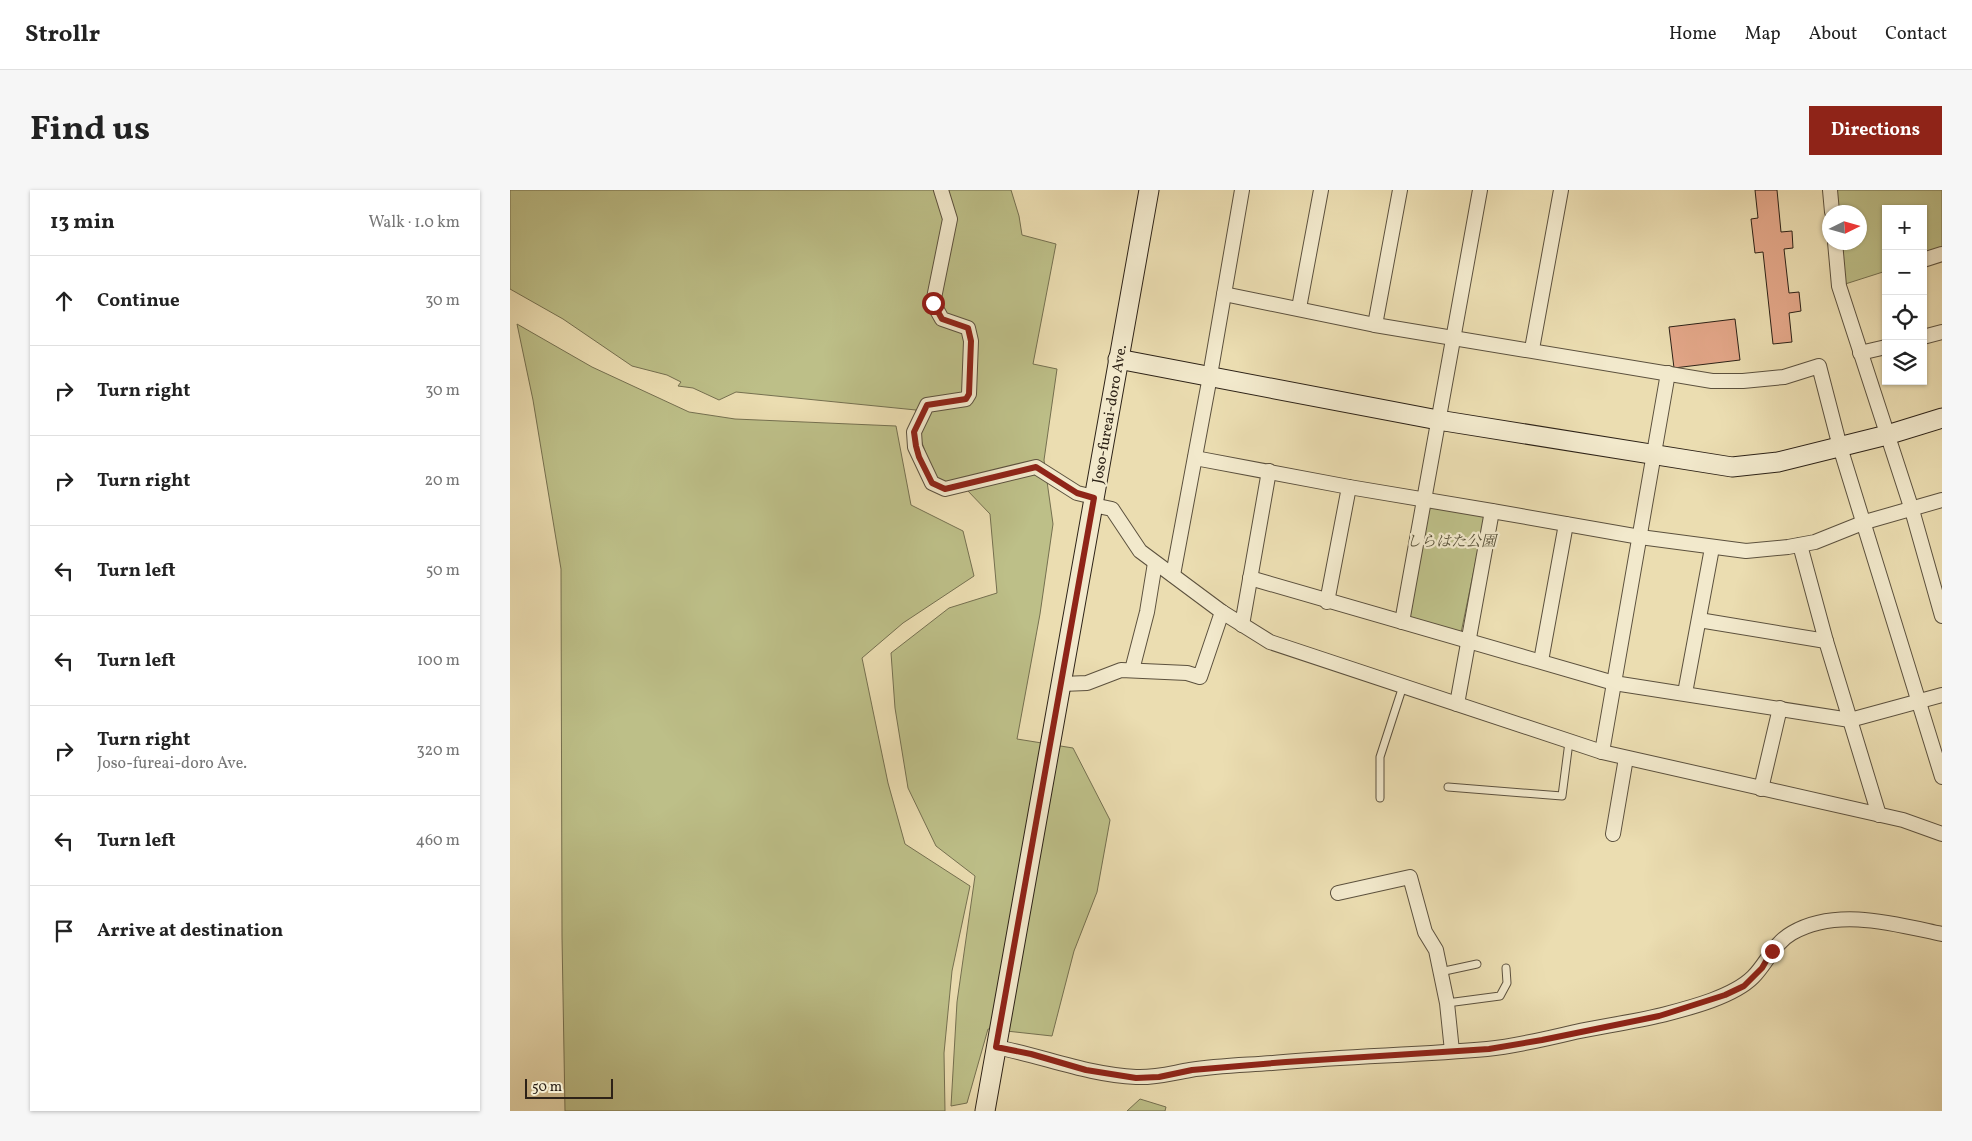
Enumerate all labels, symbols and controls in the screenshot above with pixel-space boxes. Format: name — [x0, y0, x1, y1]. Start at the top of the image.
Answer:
text: Strollr — [25, 18, 100, 52]
text: Home — [1669, 22, 1717, 47]
text: Map — [1745, 22, 1781, 47]
text: About — [1809, 22, 1857, 47]
text: Contact — [1885, 22, 1947, 47]
text: Find us — [30, 106, 150, 154]
button: Directions — [1809, 106, 1942, 155]
north arrow — [1822, 205, 1867, 250]
map controls — [1882, 205, 1927, 385]
button: + — [1882, 205, 1927, 250]
text: 13 min — [50, 208, 115, 237]
text: Walk · 1.0 km — [368, 212, 460, 234]
button: − — [1882, 250, 1927, 295]
icon: ahead — [50, 287, 78, 315]
text: Continue — [97, 288, 180, 314]
text: 30 m — [425, 290, 460, 312]
route start — [922, 292, 945, 315]
button: locate — [1882, 295, 1927, 340]
button: layers — [1882, 340, 1927, 385]
street label: Joso-fureai-doro Ave. — [1088, 343, 1133, 485]
icon: right — [50, 377, 78, 405]
text: Turn right — [97, 378, 190, 404]
text: 30 m — [425, 380, 460, 402]
icon: right — [50, 467, 78, 495]
text: Turn right — [97, 468, 190, 494]
text: 20 m — [425, 470, 460, 492]
park label: しらはた公園 — [1406, 532, 1499, 553]
icon: left — [50, 557, 78, 585]
text: Turn left — [97, 558, 176, 584]
text: 50 m — [426, 560, 460, 582]
icon: left — [50, 647, 78, 675]
text: Turn left — [97, 648, 176, 674]
text: 100 m — [417, 650, 460, 672]
text: Turn right — [97, 727, 190, 753]
icon: right — [50, 737, 78, 765]
text: 320 m — [416, 740, 460, 762]
text: Joso-fureai-doro Ave. — [97, 753, 247, 775]
icon: left — [50, 827, 78, 855]
text: Turn left — [97, 828, 176, 854]
text: 460 m — [416, 830, 460, 852]
icon: arrive — [50, 917, 78, 945]
text: Arrive at destination — [97, 918, 283, 944]
route end — [1761, 940, 1784, 963]
scale bar — [525, 1076, 612, 1099]
text: 50 m — [532, 1078, 562, 1097]

